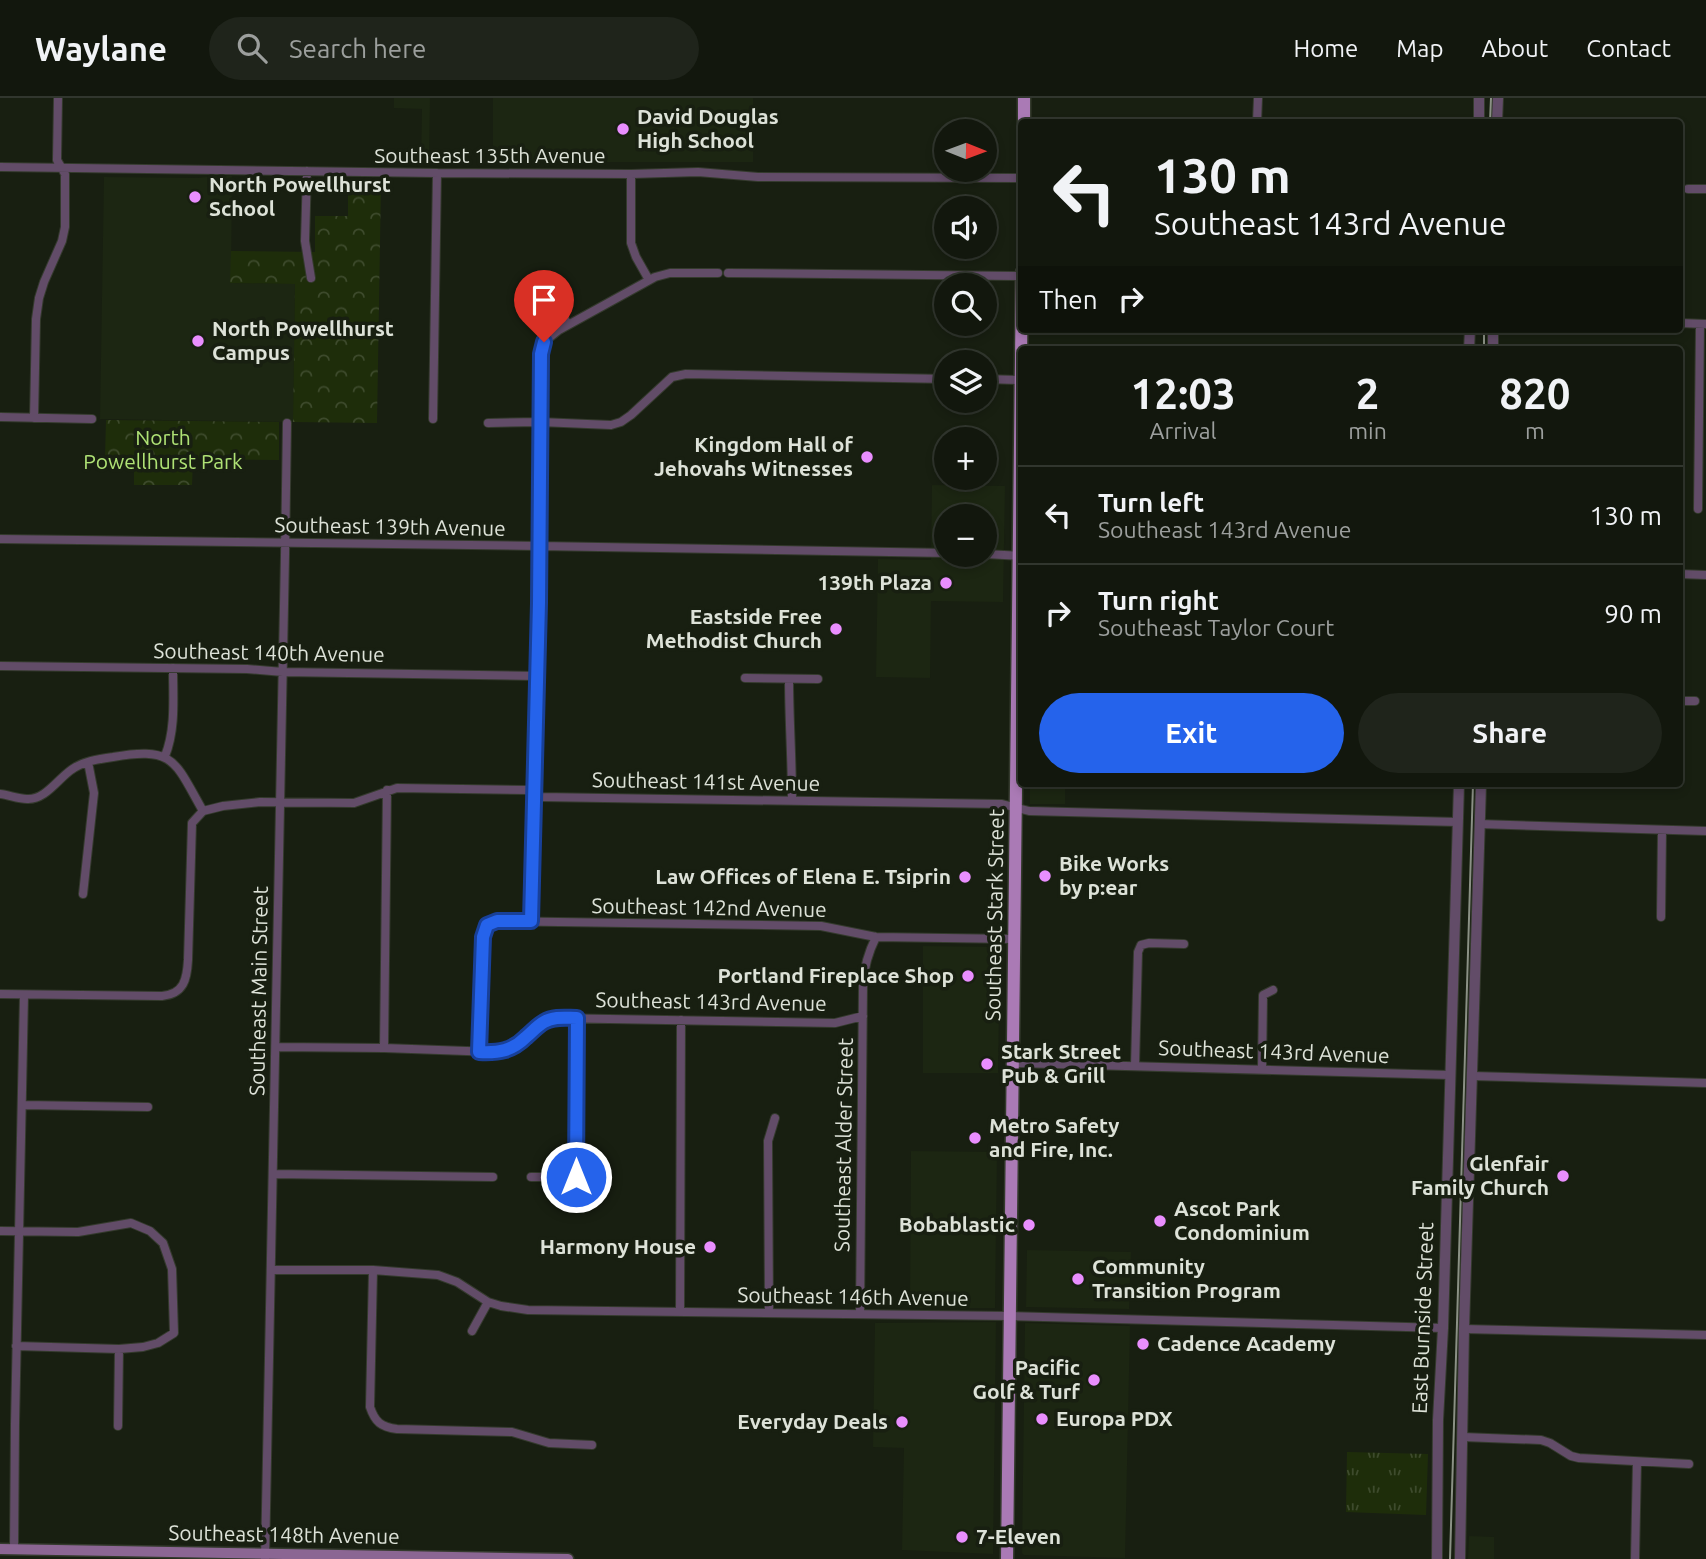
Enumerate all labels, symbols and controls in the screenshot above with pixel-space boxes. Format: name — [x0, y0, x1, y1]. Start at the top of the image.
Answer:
search box — [209, 17, 699, 80]
icon: search — [233, 29, 271, 67]
text: Waylane — [35, 30, 167, 67]
text: Search here — [289, 34, 426, 63]
text: Home — [1293, 35, 1358, 62]
text: Map — [1396, 35, 1443, 62]
text: About — [1481, 35, 1548, 62]
text: Contact — [1586, 35, 1671, 62]
place label: David Douglas High School — [637, 104, 779, 152]
north arrow — [934, 119, 998, 182]
map controls — [934, 119, 997, 567]
marker: David Douglas High School — [615, 121, 631, 137]
street label: Southeast 135th Avenue — [374, 143, 606, 167]
icon: left — [1039, 147, 1130, 238]
text: 130 m — [1154, 147, 1291, 202]
place label: North Powellhurst School — [209, 172, 391, 220]
marker: North Powellhurst School — [187, 189, 203, 205]
button: sound — [934, 196, 997, 259]
text: Southeast 143rd Avenue — [1154, 205, 1507, 241]
pin — [514, 270, 574, 342]
button: search — [934, 273, 997, 336]
icon: right — [1112, 280, 1150, 318]
icon: arrive — [525, 281, 563, 319]
text: Then — [1039, 285, 1098, 314]
place label: North Powellhurst Campus — [212, 316, 394, 364]
marker: North Powellhurst Campus — [190, 333, 206, 349]
button: layers — [934, 350, 997, 413]
text: 12:03 — [1131, 370, 1236, 417]
text: 2 — [1356, 370, 1379, 417]
text: 820 — [1499, 370, 1570, 417]
text: Arrival — [1150, 418, 1217, 443]
text: min — [1348, 418, 1387, 443]
text: m — [1525, 418, 1545, 443]
park label: North Powellhurst Park — [83, 425, 243, 473]
button: + — [934, 427, 997, 490]
place label: Kingdom Hall of Jehovahs Witnesses — [654, 432, 853, 480]
marker: Kingdom Hall of Jehovahs Witnesses — [859, 449, 875, 465]
text: Turn left — [1098, 488, 1204, 517]
icon: left — [1039, 496, 1077, 534]
text: 130 m — [1590, 501, 1662, 530]
button: − — [934, 504, 997, 567]
street label: Southeast 139th Avenue — [274, 512, 506, 540]
text: Southeast 143rd Avenue — [1098, 517, 1351, 542]
place label: 139th Plaza — [817, 570, 932, 594]
marker: 139th Plaza — [938, 575, 954, 591]
text: Turn right — [1098, 586, 1219, 615]
icon: right — [1039, 594, 1077, 632]
text: 90 m — [1604, 599, 1662, 628]
place label: Eastside Free Methodist Church — [646, 604, 822, 652]
text: Southeast Taylor Court — [1098, 615, 1334, 640]
marker: Eastside Free Methodist Church — [828, 621, 844, 637]
street label: Southeast 140th Avenue — [153, 638, 385, 666]
button: Exit — [1039, 693, 1344, 773]
button: Share — [1358, 693, 1662, 773]
street label: Southeast 141st Avenue — [592, 767, 820, 795]
street label: Southeast Stark Street — [980, 809, 1008, 1021]
place label: Bike Works by p:ear — [1059, 851, 1169, 899]
place label: Law Offices of Elena E. Tsiprin — [655, 864, 951, 888]
marker: Bike Works by p:ear — [1037, 868, 1053, 884]
marker: Law Offices of Elena E. Tsiprin — [957, 869, 973, 885]
street label: Southeast Main Street — [244, 886, 272, 1096]
street label: Southeast 142nd Avenue — [591, 893, 827, 921]
place label: Portland Fireplace Shop — [718, 963, 954, 987]
marker: Portland Fireplace Shop — [960, 968, 976, 984]
street label: Southeast 143rd Avenue — [595, 987, 827, 1015]
street label: Southeast 143rd Avenue — [1158, 1035, 1390, 1067]
street label: Southeast Alder Street — [829, 1038, 857, 1252]
place label: Stark Street Pub & Grill — [1001, 1039, 1121, 1087]
marker: Stark Street Pub & Grill — [979, 1056, 995, 1072]
place label: Metro Safety and Fire, Inc. — [989, 1113, 1119, 1161]
marker: Metro Safety and Fire, Inc. — [967, 1130, 983, 1146]
position arrow — [539, 1140, 613, 1214]
place label: Glenfair Family Church — [1411, 1151, 1549, 1199]
marker: Glenfair Family Church — [1555, 1168, 1571, 1184]
place label: Ascot Park Condominium — [1174, 1196, 1310, 1244]
place label: Bobablastic — [899, 1212, 1015, 1236]
marker: Ascot Park Condominium — [1152, 1213, 1168, 1229]
marker: Bobablastic — [1021, 1217, 1037, 1233]
street label: East Burnside Street — [1407, 1222, 1437, 1414]
place label: Harmony House — [540, 1234, 696, 1258]
marker: Harmony House — [702, 1239, 718, 1255]
place label: Community Transition Program — [1092, 1254, 1281, 1302]
marker: Community Transition Program — [1070, 1271, 1086, 1287]
street label: Southeast 146th Avenue — [737, 1282, 969, 1310]
place label: Cadence Academy — [1157, 1331, 1336, 1355]
marker: Cadence Academy — [1135, 1336, 1151, 1352]
place label: Pacific Golf & Turf — [972, 1355, 1080, 1403]
marker: Pacific Golf & Turf — [1086, 1372, 1102, 1388]
place label: Europa PDX — [1056, 1406, 1173, 1430]
place label: Everyday Deals — [737, 1409, 888, 1433]
marker: Europa PDX — [1034, 1411, 1050, 1427]
marker: Everyday Deals — [894, 1414, 910, 1430]
street label: Southeast 148th Avenue — [168, 1520, 400, 1548]
place label: 7-Eleven — [976, 1524, 1061, 1548]
marker: 7-Eleven — [954, 1529, 970, 1545]

